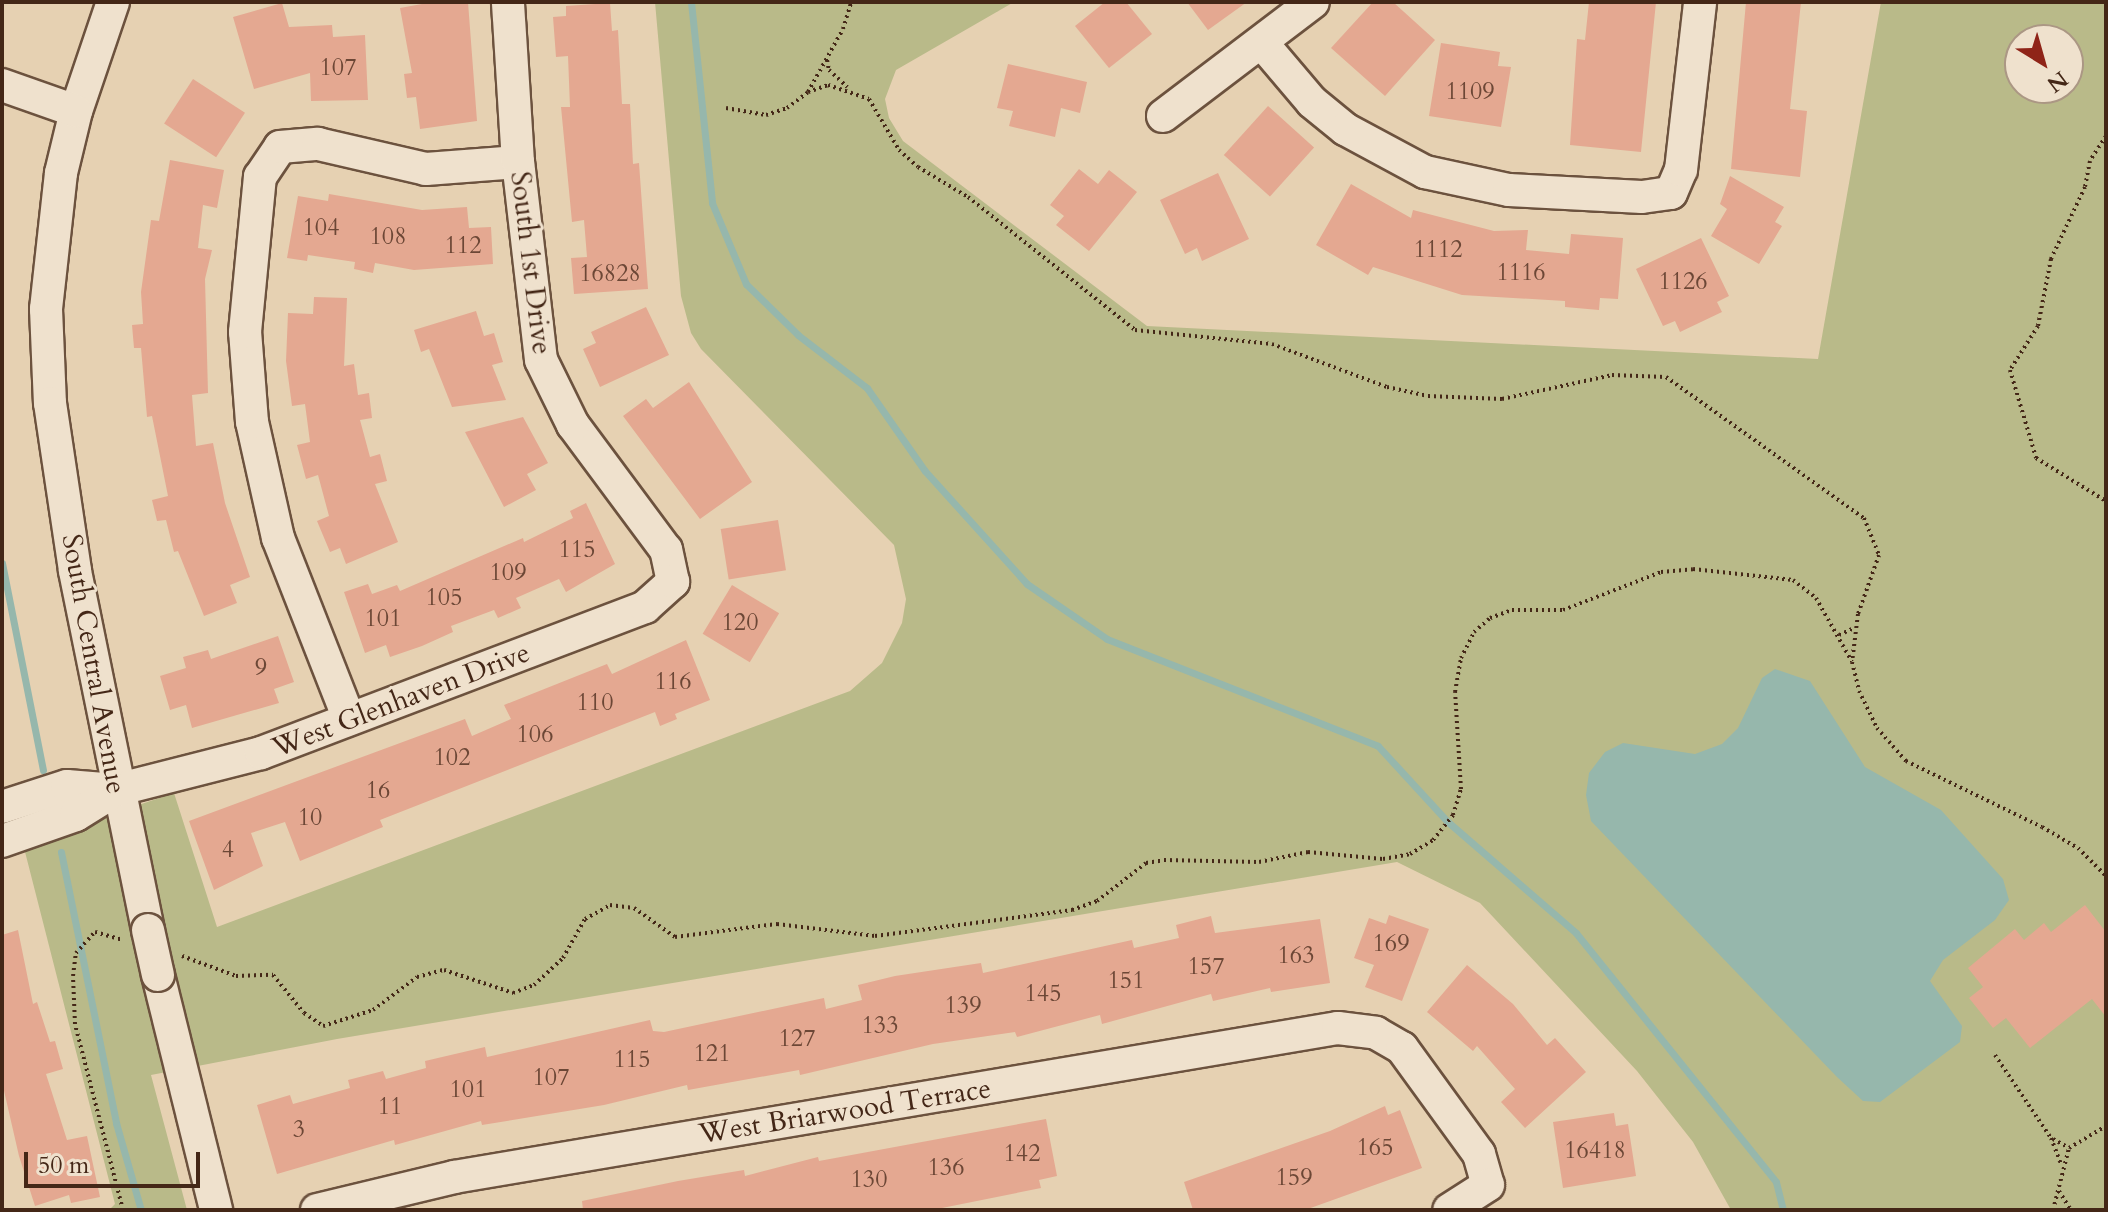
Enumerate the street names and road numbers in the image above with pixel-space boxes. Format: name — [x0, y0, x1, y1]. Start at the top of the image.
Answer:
street label: South 1st Drive — [503, 170, 559, 356]
street label: South Central Avenue — [55, 532, 133, 796]
street label: West Glenhaven Drive — [268, 635, 534, 765]
street label: West Briarwood Terrace — [697, 1071, 993, 1151]

